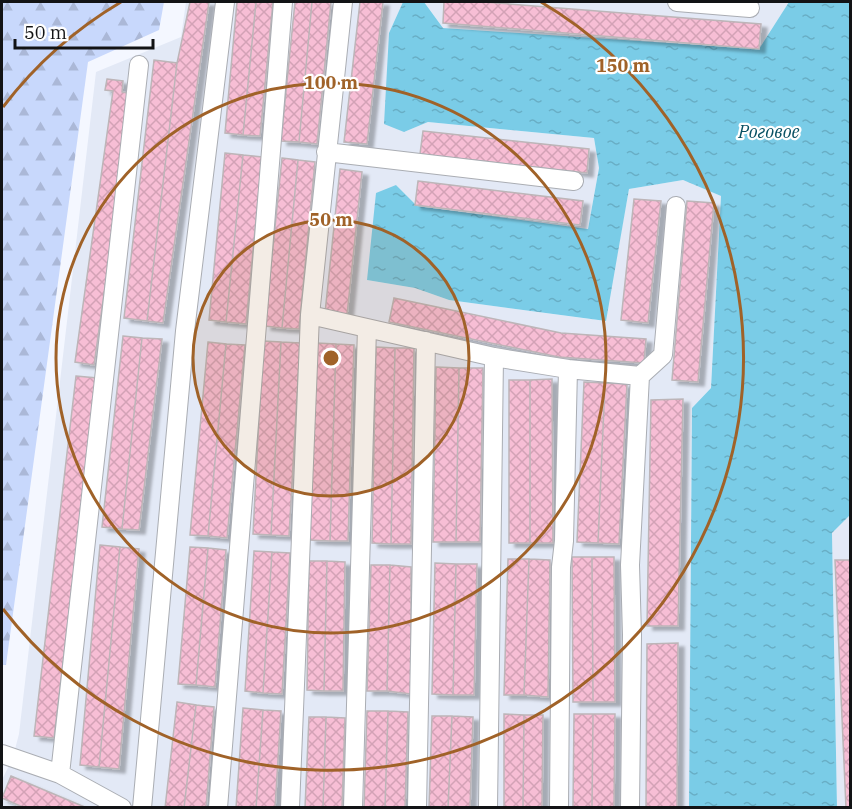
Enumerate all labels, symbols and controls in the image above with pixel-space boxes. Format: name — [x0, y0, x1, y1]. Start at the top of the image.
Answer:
scale bar — [15, 12, 153, 50]
text: 50 m — [24, 21, 67, 44]
text: 150 m — [596, 54, 651, 77]
text: 100 m — [304, 71, 359, 94]
water label: Роговое — [737, 120, 800, 143]
text: 50 m — [309, 208, 353, 231]
centre of rings — [321, 348, 341, 368]

